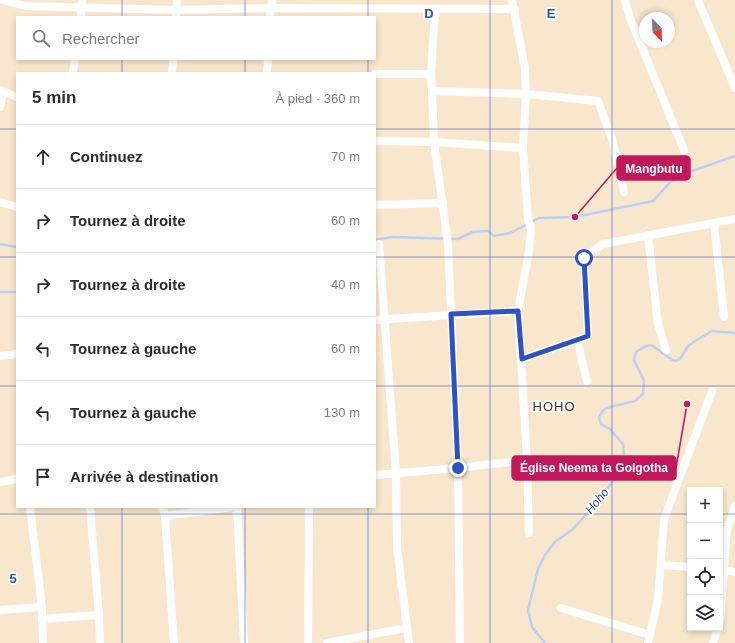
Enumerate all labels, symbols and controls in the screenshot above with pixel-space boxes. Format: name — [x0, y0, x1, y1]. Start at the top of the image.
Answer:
text: D — [424, 6, 434, 21]
text: E — [547, 6, 556, 21]
north arrow — [639, 12, 675, 48]
search box — [16, 16, 376, 60]
icon: search — [30, 27, 52, 49]
text: Rechercher — [62, 30, 140, 47]
text: 5 min — [32, 88, 76, 107]
text: À pied · 360 m — [275, 91, 360, 106]
icon: ahead — [32, 146, 54, 168]
text: Continuez — [70, 148, 143, 165]
text: 70 m — [331, 149, 360, 164]
callout: Mangbutu — [617, 156, 690, 180]
text: Mangbutu — [625, 162, 683, 176]
icon: right — [32, 210, 54, 232]
text: Tournez à droite — [70, 212, 186, 229]
text: 60 m — [331, 213, 360, 228]
route start — [575, 249, 593, 267]
icon: right — [32, 274, 54, 296]
text: Tournez à droite — [70, 276, 186, 293]
text: 40 m — [331, 277, 360, 292]
icon: left — [32, 338, 54, 360]
text: Tournez à gauche — [70, 340, 196, 357]
text: 60 m — [331, 341, 360, 356]
district label: HOHO — [533, 399, 576, 414]
icon: left — [32, 402, 54, 424]
text: Tournez à gauche — [70, 404, 196, 421]
text: 130 m — [324, 405, 360, 420]
callout: Église Neema ta Golgotha — [512, 456, 676, 480]
route end — [449, 459, 467, 477]
text: Église Neema ta Golgotha — [520, 460, 668, 475]
icon: arrive — [32, 466, 54, 488]
text: Arrivée à destination — [70, 468, 218, 485]
water label: Hoho — [583, 485, 612, 517]
map controls — [687, 487, 723, 631]
button: + — [687, 487, 723, 523]
button: − — [687, 523, 723, 559]
button: locate — [687, 559, 723, 595]
text: 5 — [9, 571, 17, 586]
button: layers — [687, 595, 723, 631]

